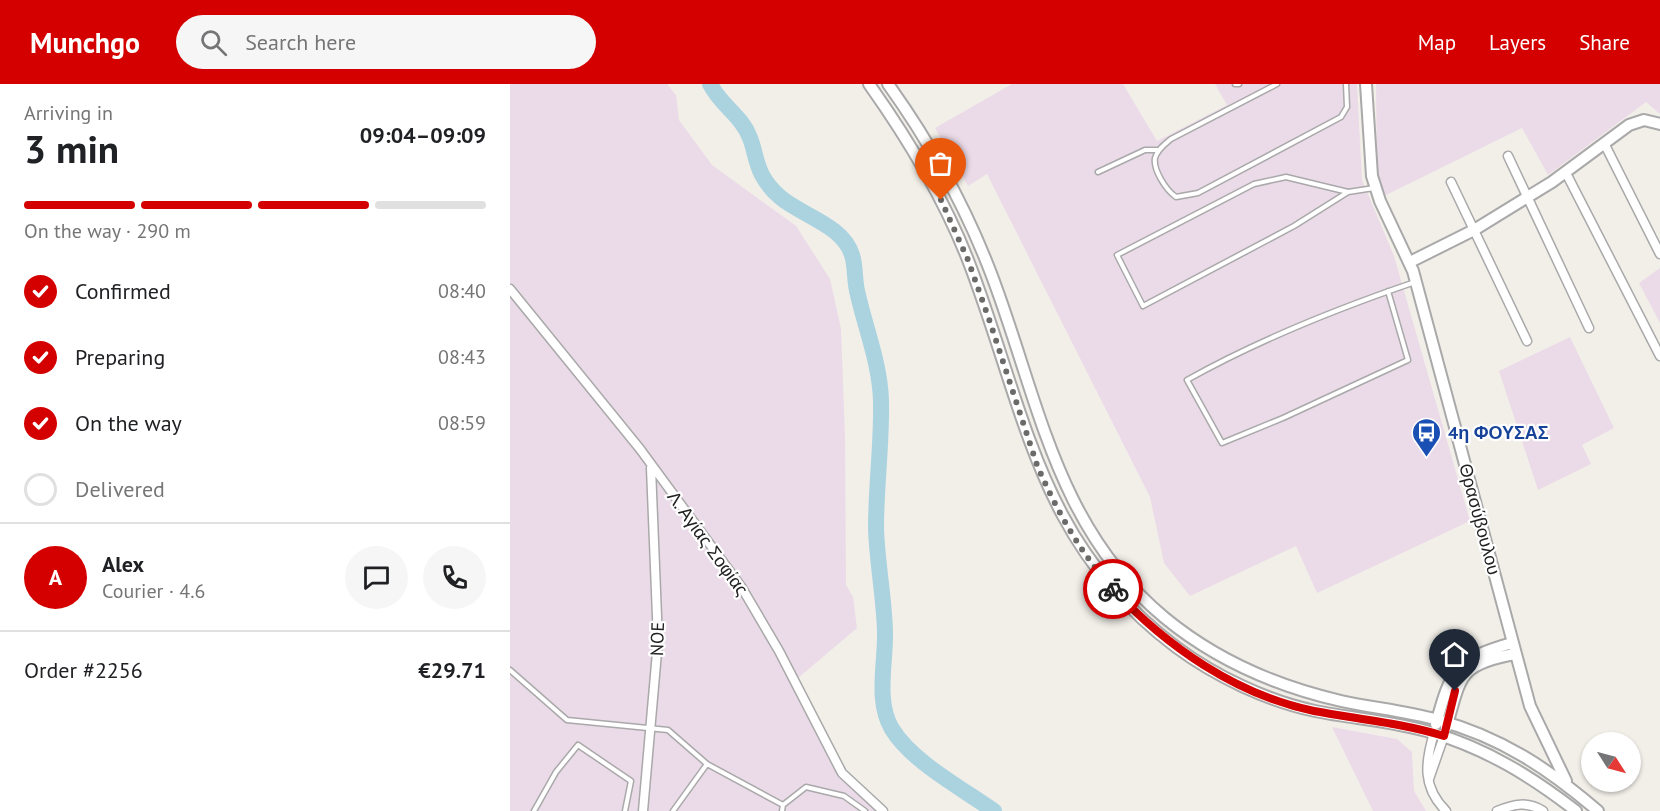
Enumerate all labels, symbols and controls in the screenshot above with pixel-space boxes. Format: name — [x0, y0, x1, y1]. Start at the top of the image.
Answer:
search box — [176, 15, 596, 69]
text: Munchgo — [30, 24, 140, 61]
icon: search — [197, 26, 230, 59]
text: Search here — [245, 28, 356, 56]
text: Map — [1418, 29, 1456, 56]
text: Layers — [1489, 29, 1546, 56]
text: Share — [1579, 29, 1630, 56]
text: Arriving in — [24, 100, 113, 126]
text: 09:04–09:09 — [360, 121, 486, 149]
text: 3 min — [24, 123, 119, 174]
pin — [915, 138, 966, 200]
icon: bag — [924, 147, 957, 180]
text: On the way · 290 m — [24, 218, 191, 244]
icon: check — [24, 275, 57, 308]
text: Confirmed — [75, 277, 171, 305]
text: 08:40 — [438, 278, 486, 304]
icon: check — [24, 341, 57, 374]
text: Preparing — [75, 343, 165, 371]
text: 08:43 — [438, 344, 486, 370]
icon: check — [24, 407, 57, 440]
text: On the way — [75, 409, 182, 437]
text: 08:59 — [438, 410, 486, 436]
bus stop icon: 4η ΦΟΥΣΑΣ — [1411, 416, 1443, 458]
place label: 4η ΦΟΥΣΑΣ — [1448, 421, 1549, 444]
street label: Θρασύβουλου — [1454, 461, 1506, 577]
text: Delivered — [75, 475, 165, 503]
street label: Λ. Αγίας Σοφίας — [662, 486, 754, 600]
button: chat — [345, 546, 408, 609]
button: phone — [423, 546, 486, 609]
text: Alex — [102, 550, 144, 578]
courier — [1083, 559, 1143, 619]
text: A — [49, 563, 62, 591]
icon: bike — [1097, 573, 1130, 606]
text: Courier · 4.6 — [102, 578, 205, 604]
street label: NOE — [645, 622, 669, 656]
pin — [1429, 629, 1480, 691]
icon: home — [1438, 638, 1471, 671]
text: Order #2256 — [24, 656, 143, 684]
text: €29.71 — [418, 656, 486, 684]
north arrow — [1581, 732, 1641, 792]
map controls — [1581, 732, 1641, 792]

